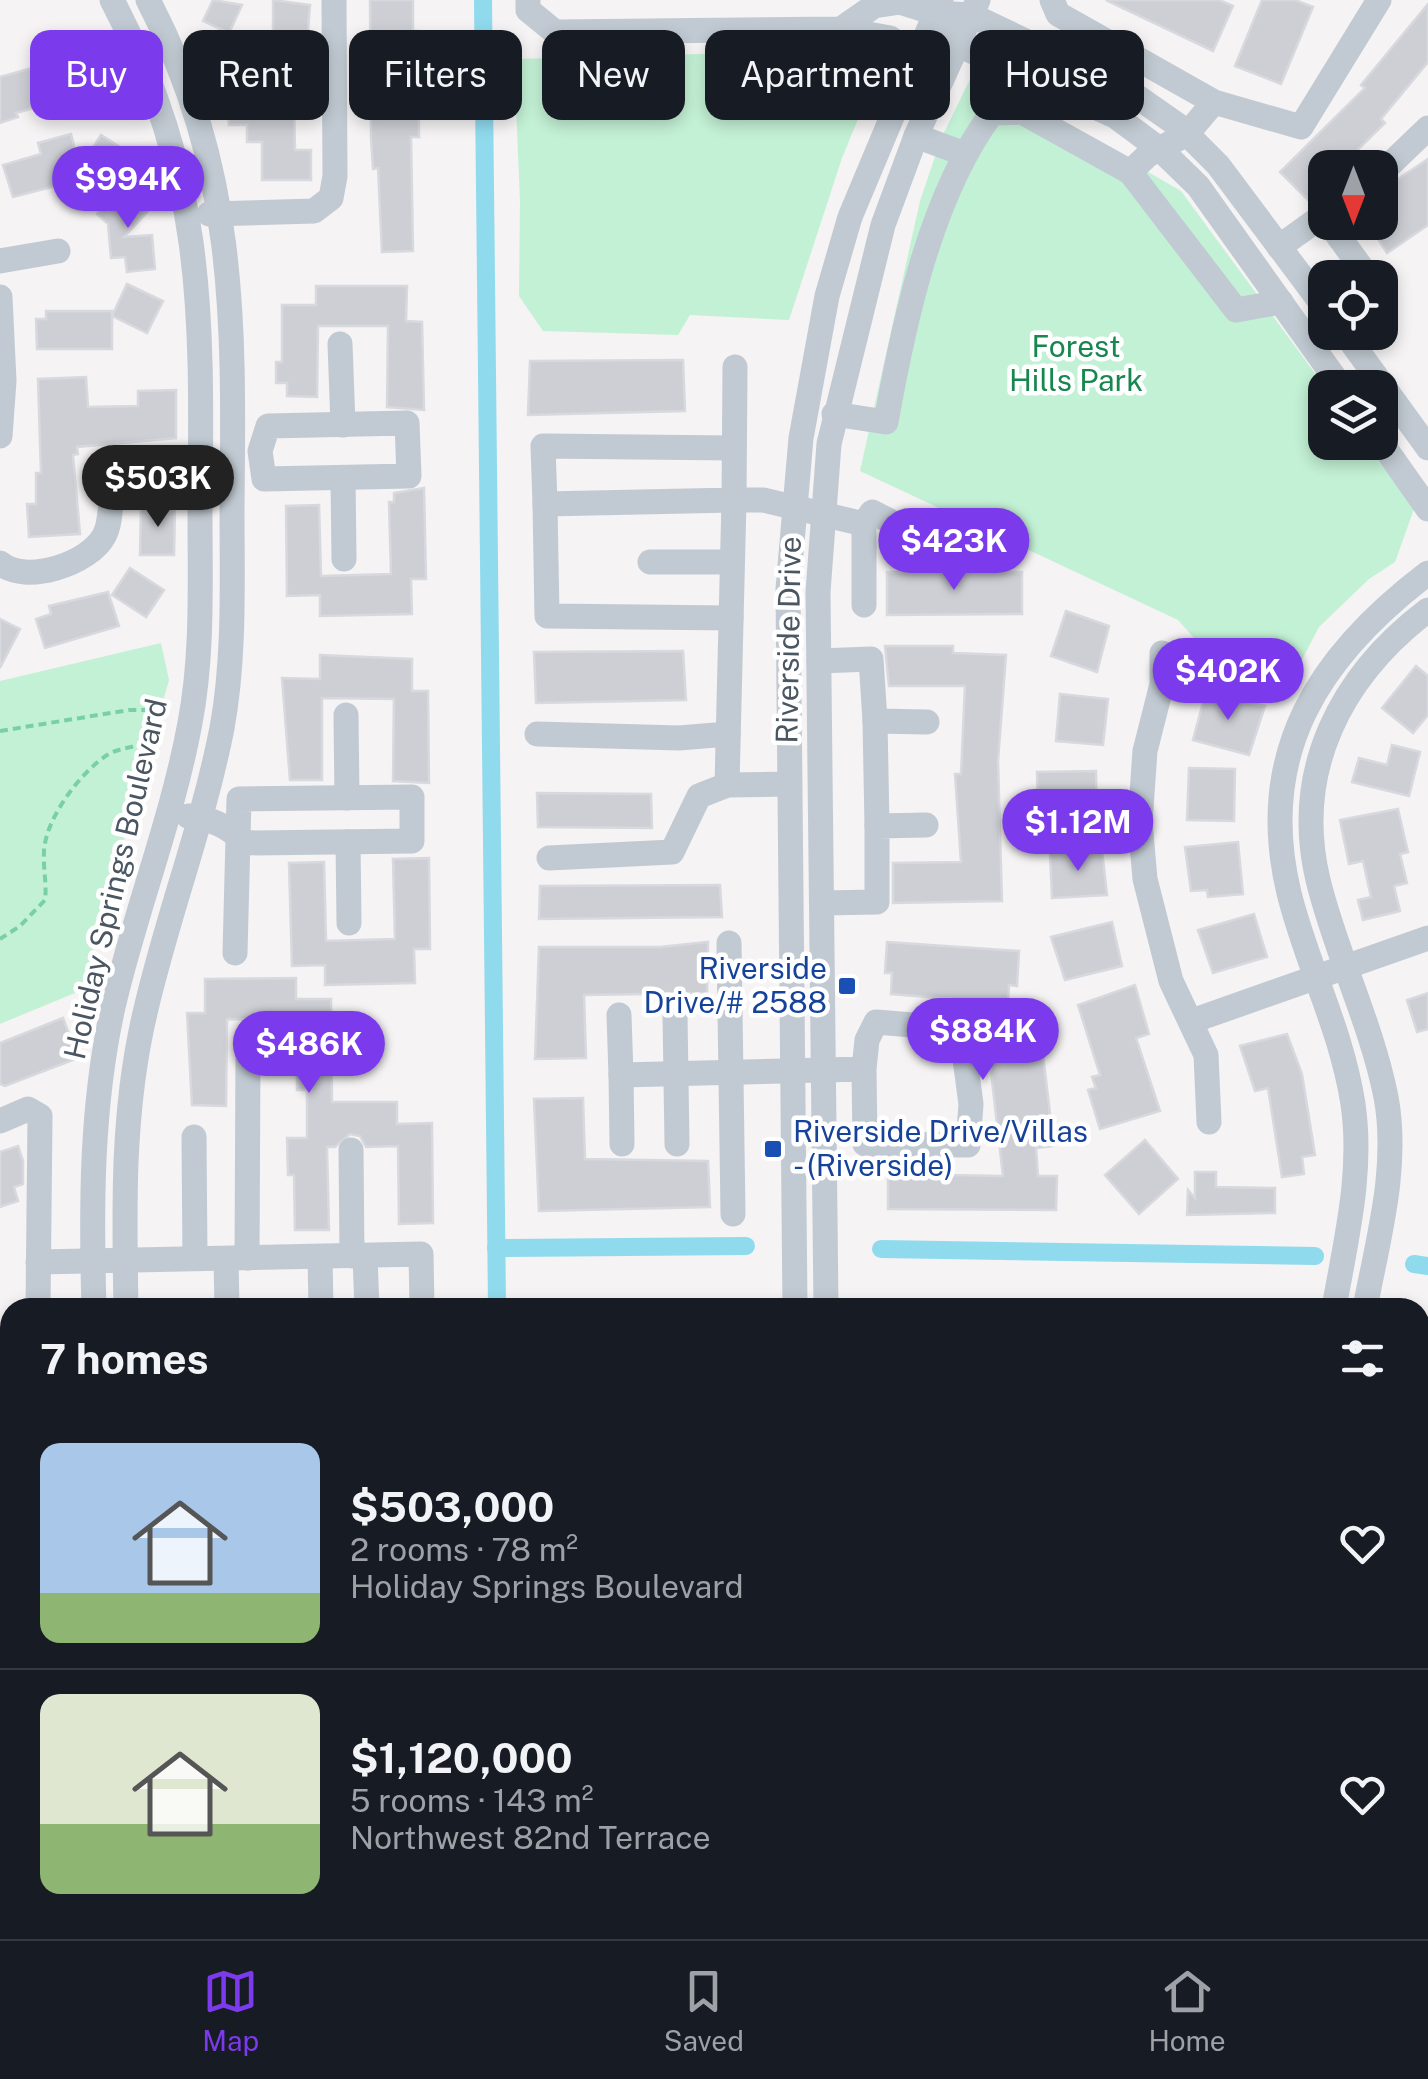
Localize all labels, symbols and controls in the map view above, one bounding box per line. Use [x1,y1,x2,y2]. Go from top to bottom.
chip: Buy [30,30,163,120]
chip: Rent [183,30,329,120]
chip: Filters [349,30,522,120]
chip: New [542,30,685,120]
chip: Apartment [705,30,950,120]
chip: House [970,30,1144,120]
pin: $994K [58,146,198,231]
north arrow [1308,150,1398,240]
map controls [1308,150,1398,460]
text: $994K [74,160,182,197]
button: locate [1308,260,1398,350]
park label: Forest Hills Park [1009,328,1143,398]
button: layers [1308,370,1398,460]
pin: $503K [88,445,228,530]
text: $503K [104,459,212,496]
pin: $423K [884,508,1024,593]
text: $423K [900,522,1008,559]
street label: Riverside Drive [768,536,808,744]
pin: $402K [1158,638,1298,723]
text: $402K [1175,652,1281,689]
street label: Holiday Springs Boulevard [56,695,174,1063]
pin: $1.12M [997,789,1159,874]
text: $1.12M [1024,803,1132,840]
place label: Riverside Drive/# 2588 [644,950,827,1020]
marker: Riverside Drive/# 2588 [836,975,858,997]
pin: $884K [913,998,1053,1083]
pin: $486K [239,1011,379,1096]
text: $884K [929,1012,1037,1049]
text: $486K [255,1025,363,1062]
place label: Riverside Drive/Villas - (Riverside) [793,1113,1088,1183]
marker: Riverside Drive/Villas - (Riverside) [762,1138,784,1160]
icon: filters [1335,1331,1390,1386]
text: 7 homes [40,1334,209,1383]
text: $503,000 [350,1482,554,1531]
icon: home [120,1483,240,1603]
icon: heart [1335,1516,1390,1571]
text: 2 rooms · 78 m² [350,1531,578,1568]
text: Holiday Springs Boulevard [350,1568,744,1605]
text: $1,120,000 [350,1733,572,1782]
icon: home [120,1734,240,1854]
icon: heart [1335,1767,1390,1822]
text: 5 rooms · 143 m² [350,1782,594,1819]
text: Northwest 82nd Terrace [350,1819,711,1856]
tab: Map [202,1964,259,2057]
tab: Saved [664,1964,744,2057]
tab: Home [1148,1964,1226,2057]

